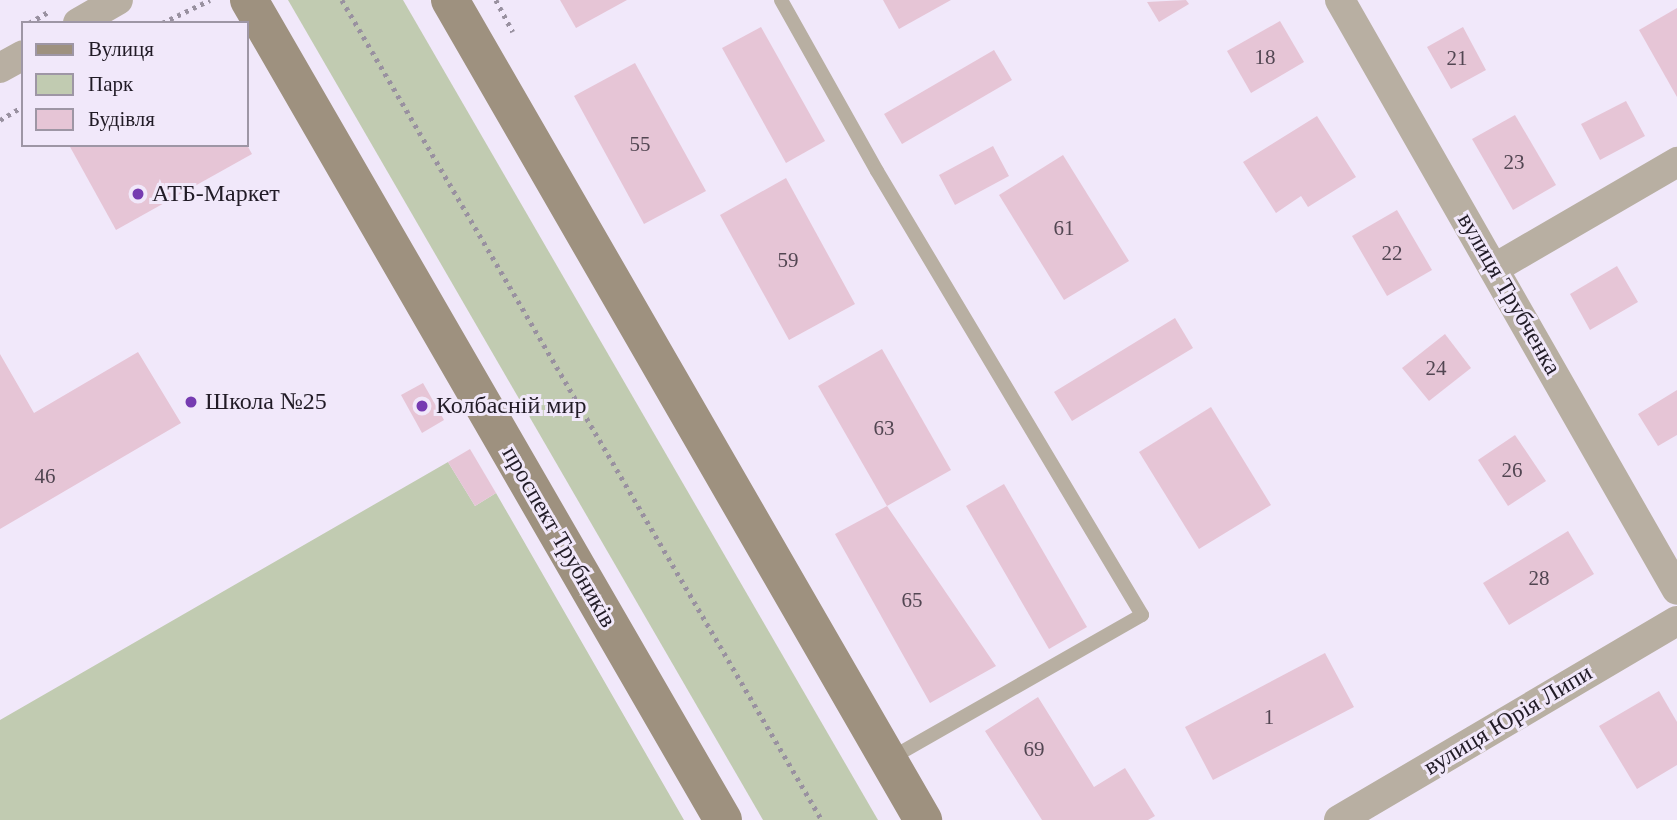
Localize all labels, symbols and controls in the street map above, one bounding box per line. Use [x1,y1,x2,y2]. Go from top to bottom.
legend [21,21,248,147]
text: Вулиця [88,37,154,61]
house number: 18 [1254,44,1276,70]
house number: 21 [1446,45,1468,71]
text: Парк [88,72,133,96]
text: Будівля [88,107,155,131]
house number: 55 [630,131,650,157]
house number: 23 [1504,149,1524,175]
place label: АТБ-Маркет [152,180,280,208]
marker: АТБ-Маркет [130,186,146,202]
street label: вулиця Трубченка [1451,208,1567,380]
house number: 61 [1054,215,1074,241]
house number: 22 [1382,240,1402,266]
house number: 59 [778,247,798,273]
house number: 24 [1426,355,1446,381]
place label: Школа №25 [205,388,327,416]
place label: Колбасній мир [436,392,586,420]
marker: Школа №25 [183,394,199,410]
marker: Колбасній мир [414,398,430,414]
house number: 63 [874,415,894,441]
street label: проспект Трубників [496,441,622,633]
house number: 26 [1502,457,1522,483]
house number: 46 [34,463,56,489]
house number: 28 [1528,565,1550,591]
house number: 65 [902,587,922,613]
street label: вулиця Юрія Липи [1419,658,1597,782]
house number: 1 [1264,704,1274,730]
house number: 69 [1024,736,1044,762]

